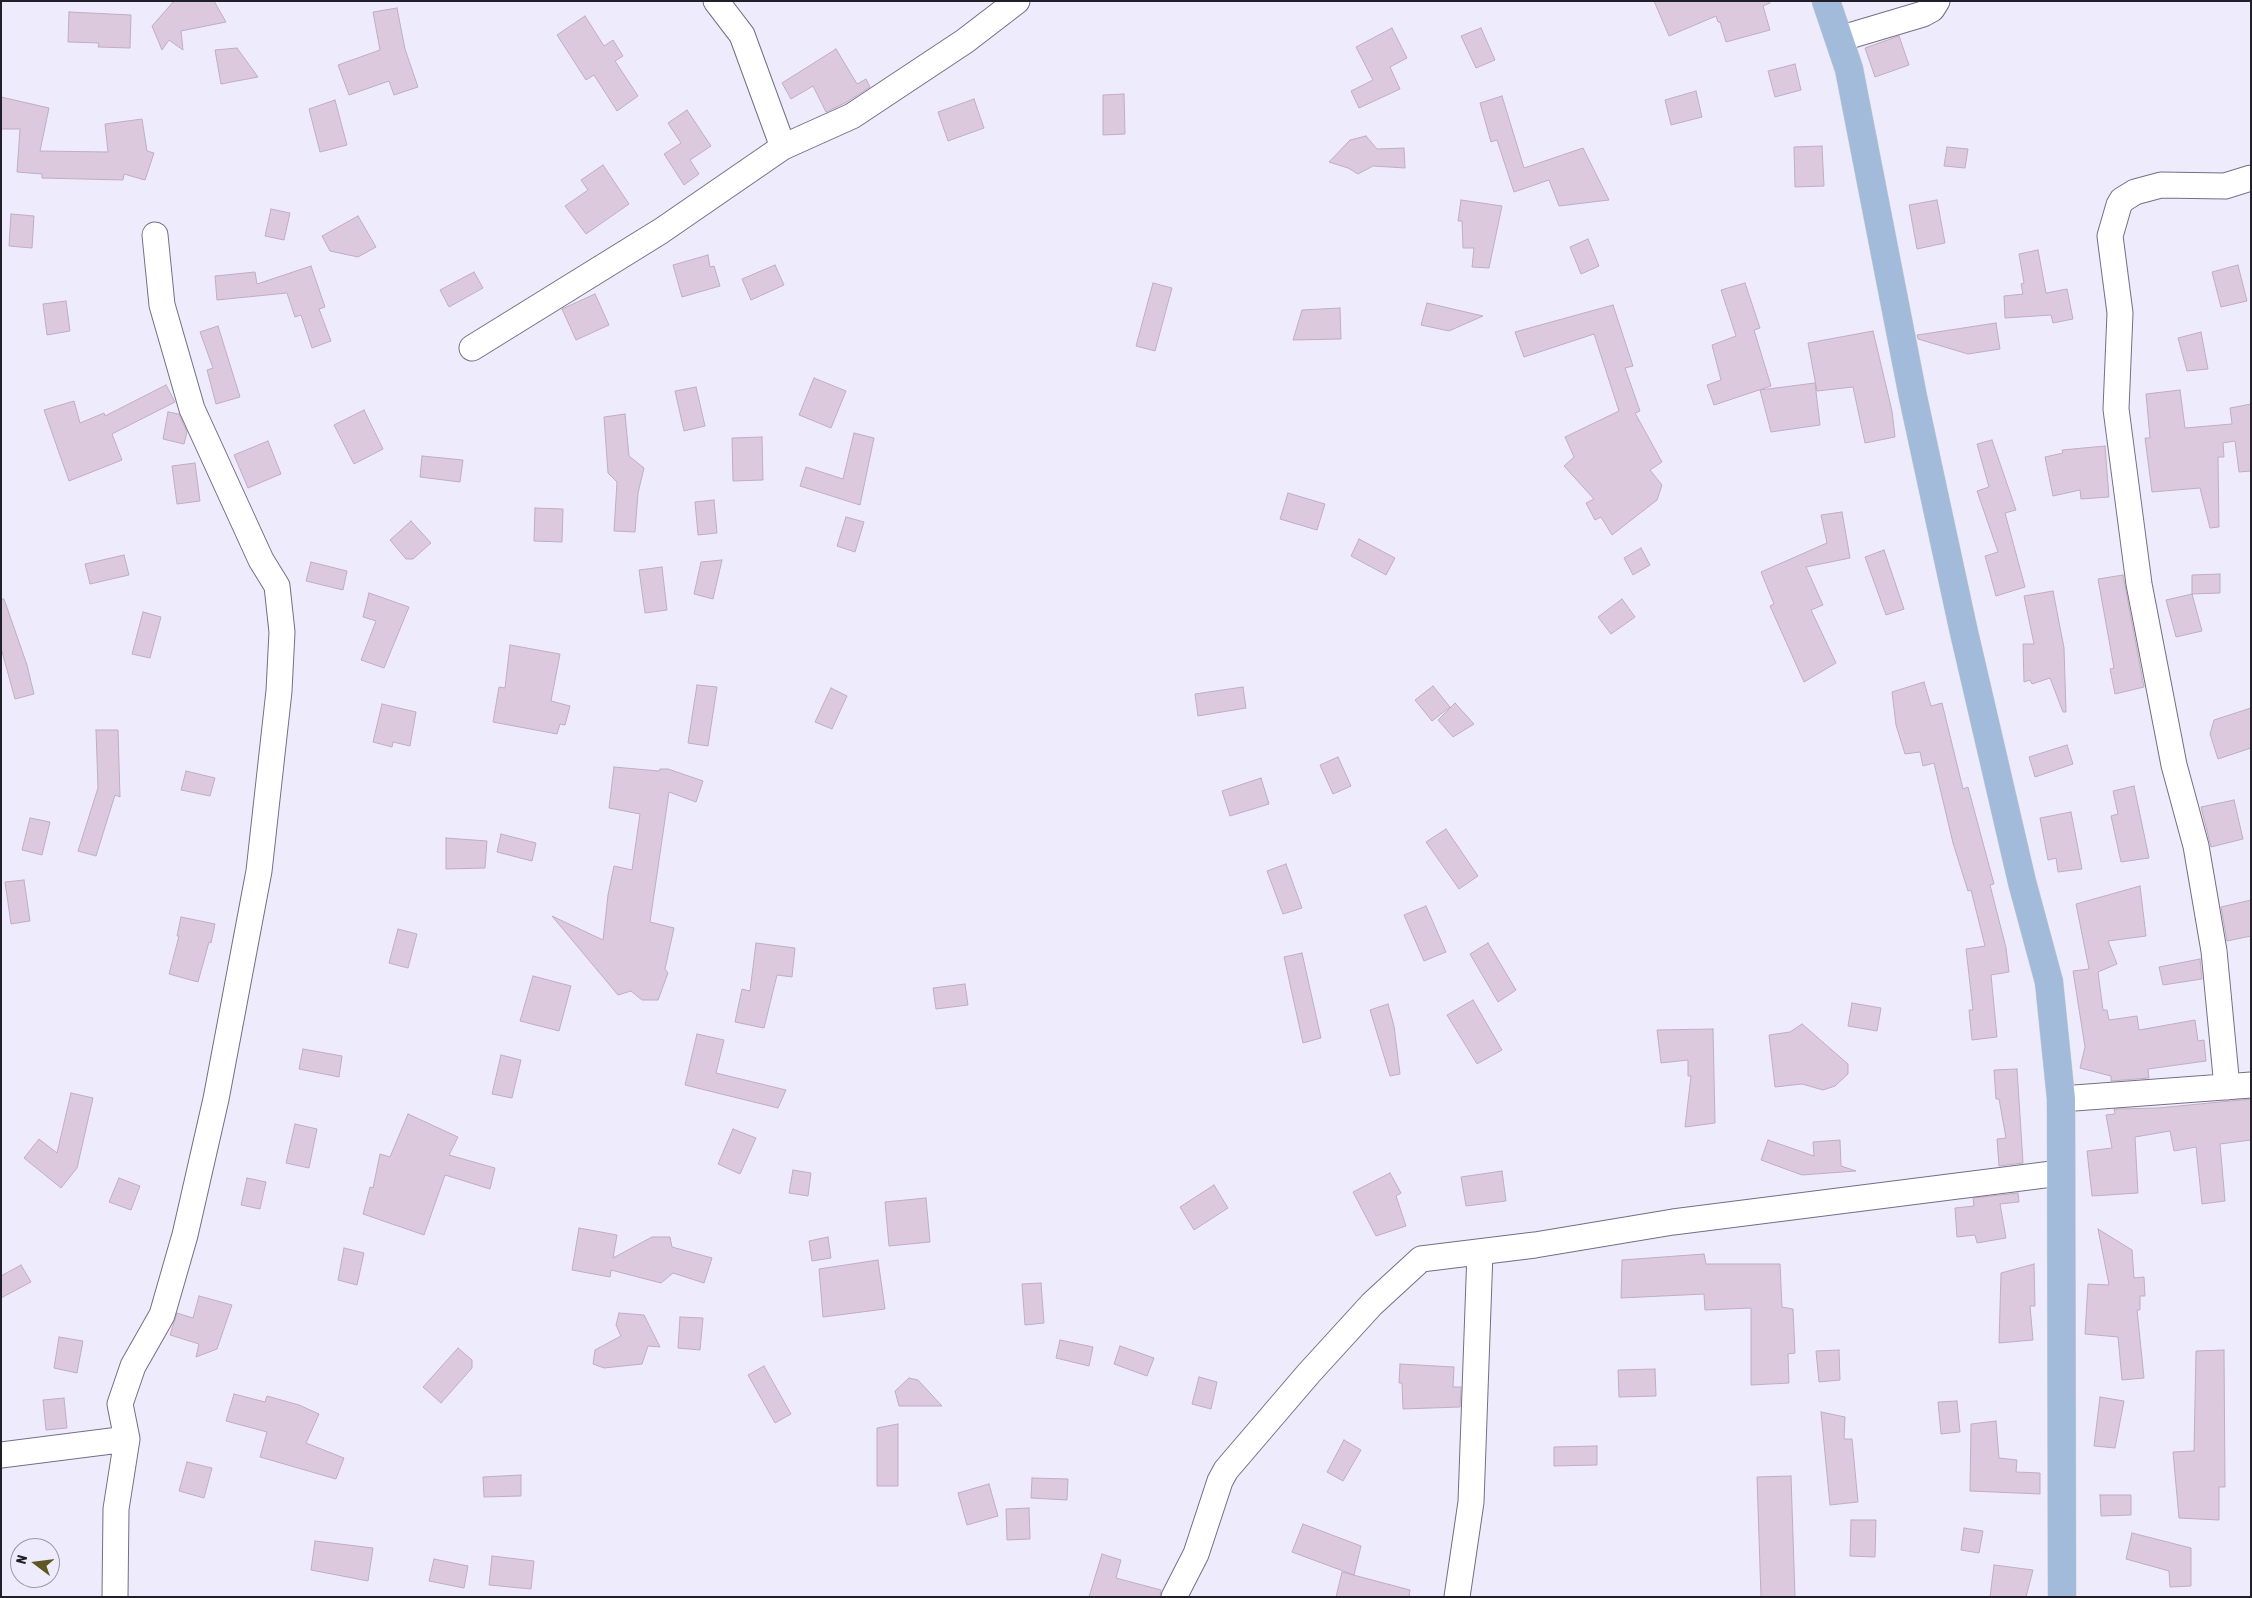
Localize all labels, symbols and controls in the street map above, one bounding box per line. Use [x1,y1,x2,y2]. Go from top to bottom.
north arrow [10,1538,60,1588]
text: N [13,1553,30,1565]

